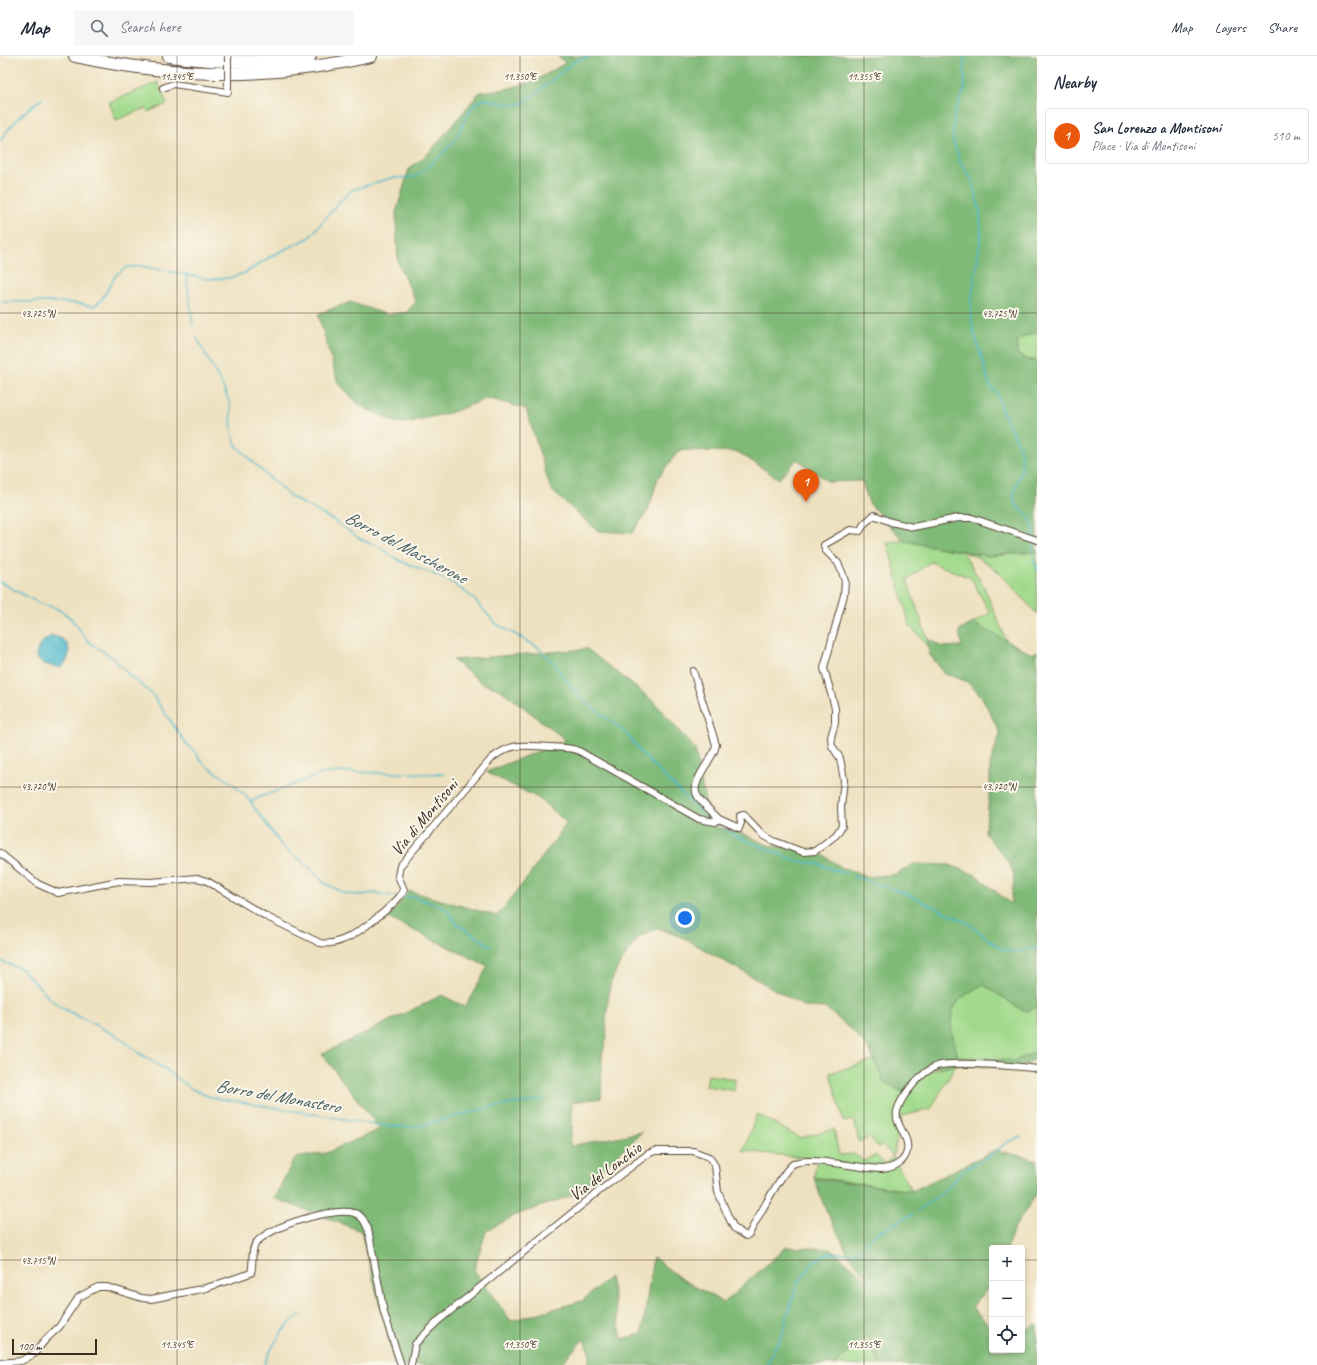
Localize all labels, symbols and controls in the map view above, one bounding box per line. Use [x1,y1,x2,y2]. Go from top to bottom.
search box [74,10,354,46]
text: Map [20,16,50,40]
icon: search [88,17,110,39]
text: Search here [120,18,181,37]
text: Map [1171,19,1193,36]
text: Layers [1215,19,1246,36]
text: Share [1268,19,1297,36]
text: 11.345°E [161,70,195,83]
text: 11.350°E [504,70,538,83]
text: 11.355°E [848,70,882,83]
text: Nearby [1053,72,1096,93]
text: San Lorenzo a Montisoni [1092,119,1221,138]
text: 1 [1064,128,1070,144]
text: 510 m [1272,128,1300,144]
text: Place · Via di Montisoni [1092,138,1195,154]
text: 43.725°N [21,307,57,320]
text: 43.725°N [982,307,1018,320]
pin: 1 [793,469,819,502]
water label: Borro del Mascherone [342,506,473,590]
street label: Via di Montisoni [386,773,464,860]
text: 43.720°N [21,780,57,793]
text: 43.720°N [982,780,1018,793]
your location [675,908,695,928]
water label: Borro del Monastero [214,1074,344,1118]
street label: Via del Lonchio [565,1137,647,1206]
map controls [989,1245,1025,1353]
button: + [989,1245,1025,1281]
text: 43.715°N [21,1254,57,1267]
button: − [989,1281,1025,1317]
button: locate [989,1317,1025,1353]
scale bar [12,1337,97,1356]
text: 11.345°E [161,1338,195,1351]
text: 11.350°E [504,1338,538,1351]
text: 11.355°E [848,1338,882,1351]
text: 100 m [18,1339,42,1353]

